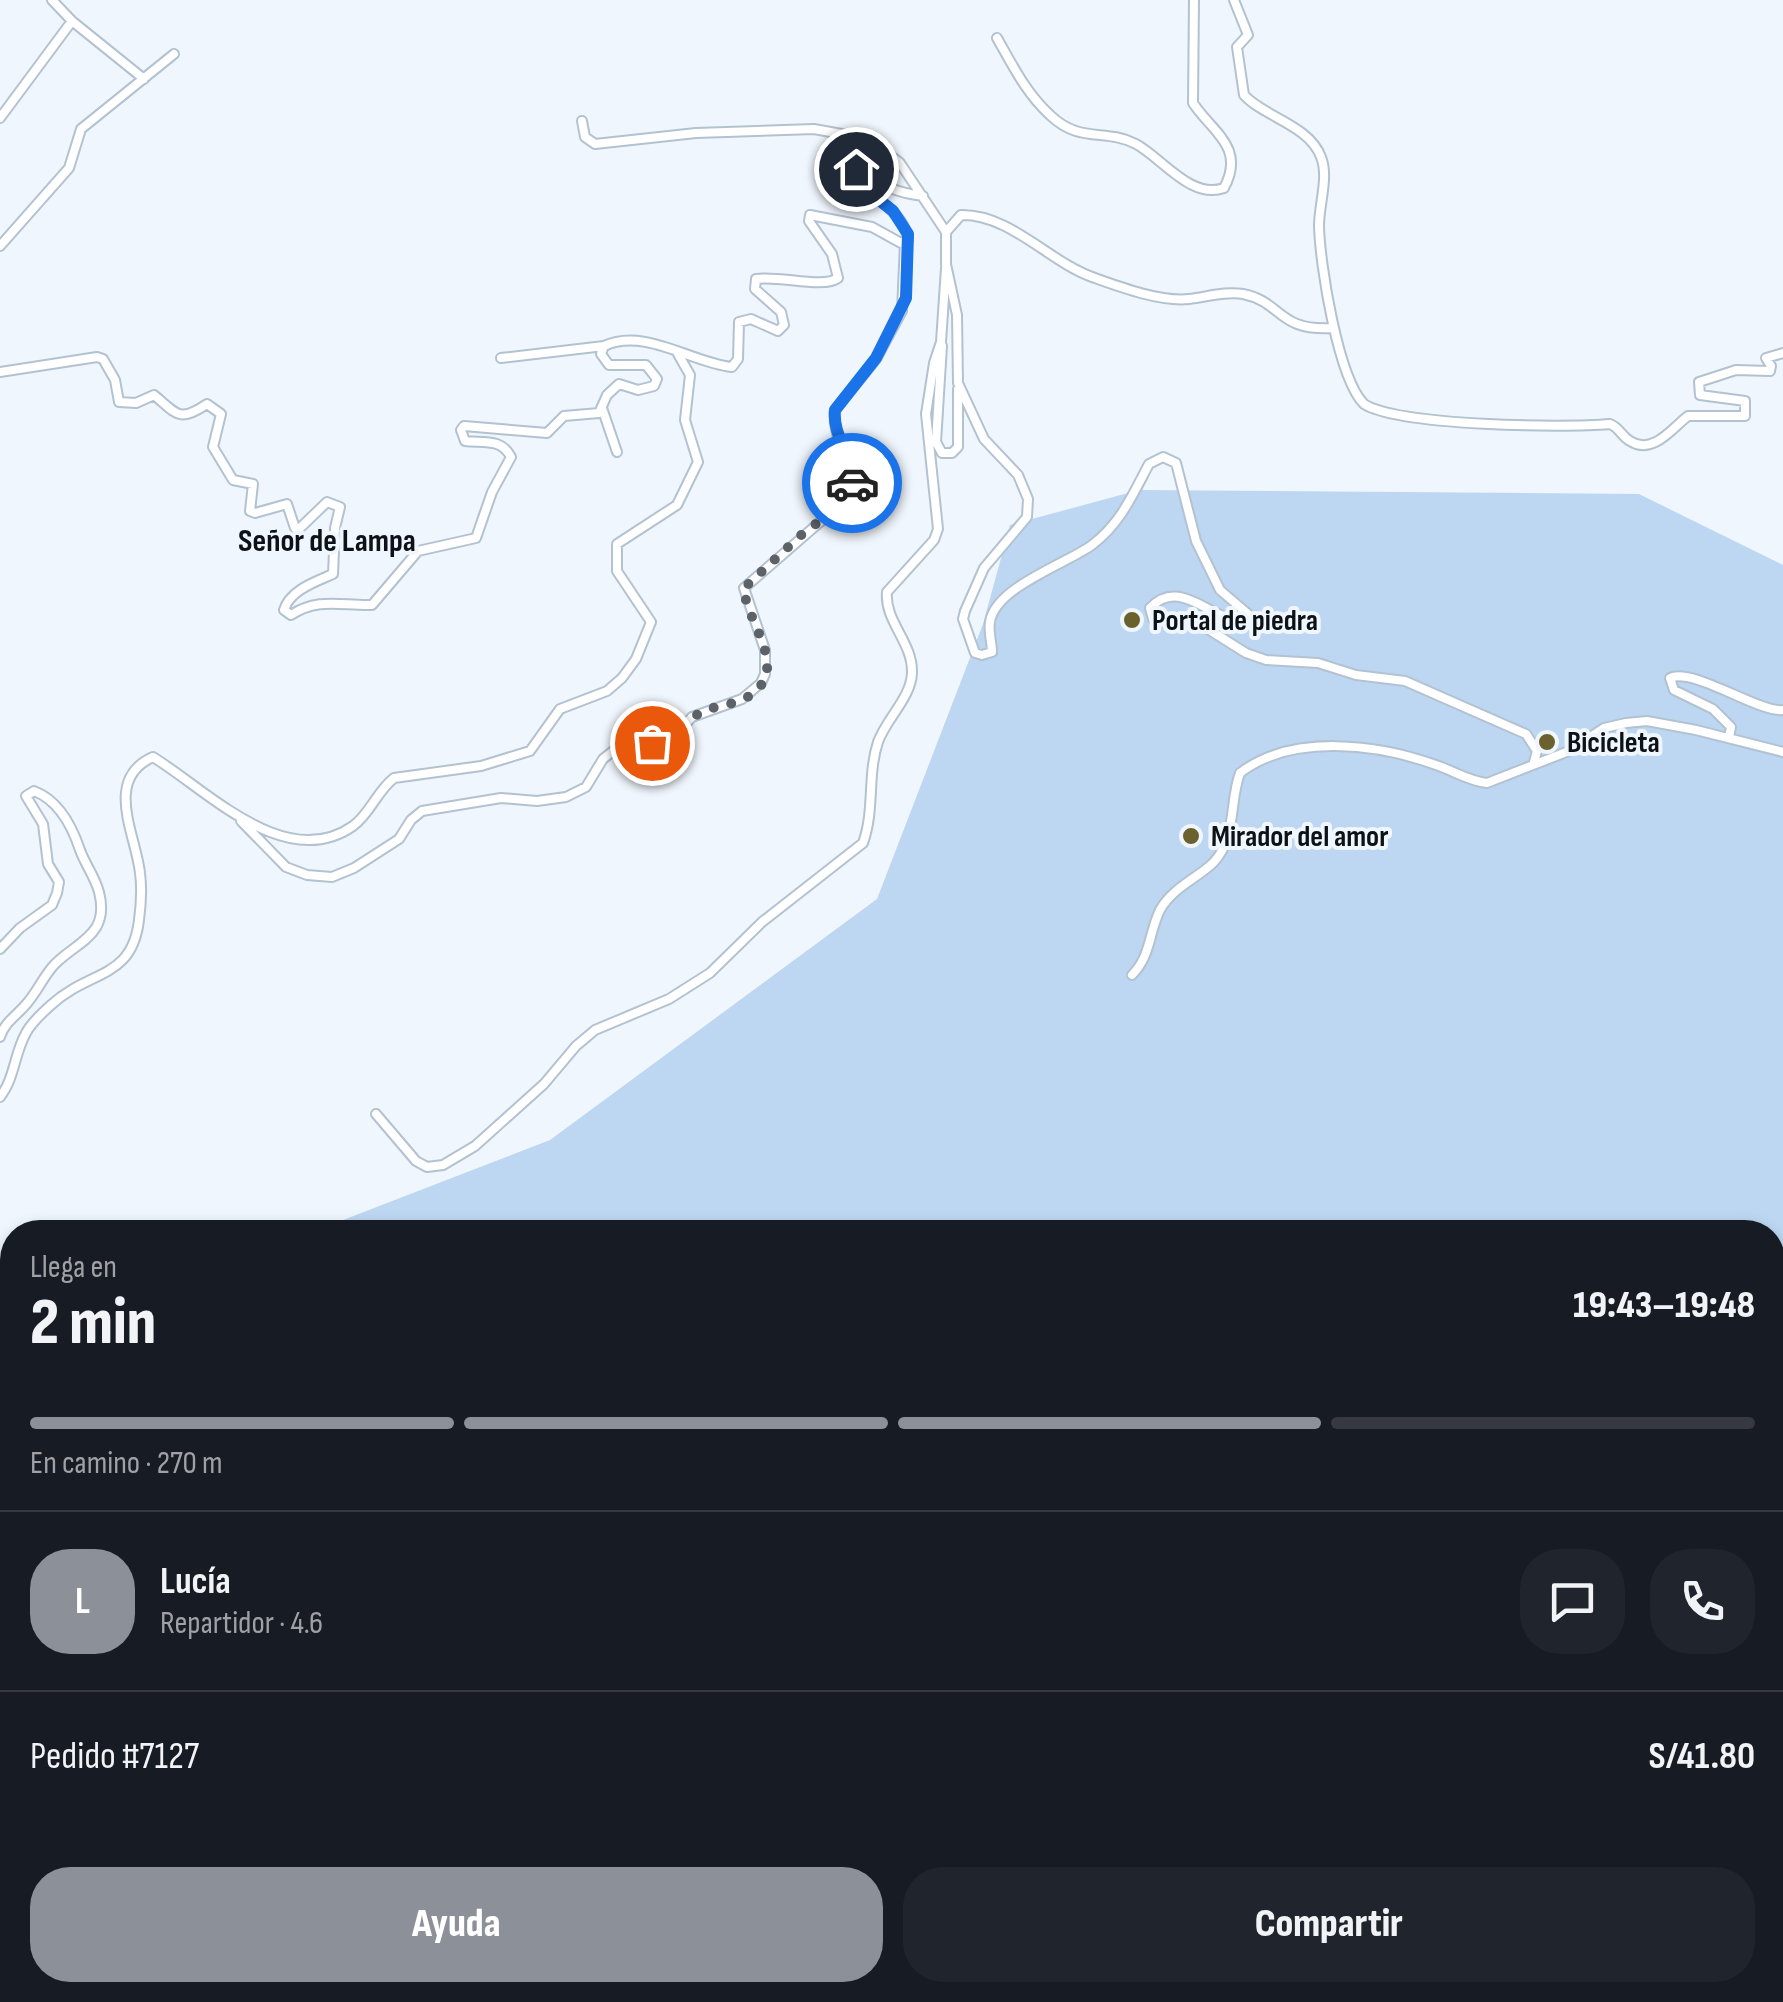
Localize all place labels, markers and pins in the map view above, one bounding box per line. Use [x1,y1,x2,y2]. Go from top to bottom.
pin [814,127,899,212]
place label: Portal de piedra [1152,603,1318,639]
marker: Portal de piedra [1121,609,1143,631]
pin [610,701,695,786]
place label: Bicicleta [1567,725,1660,761]
marker: Bicicleta [1536,731,1558,753]
place label: Mirador del amor [1211,819,1388,855]
marker: Mirador del amor [1180,825,1202,847]

